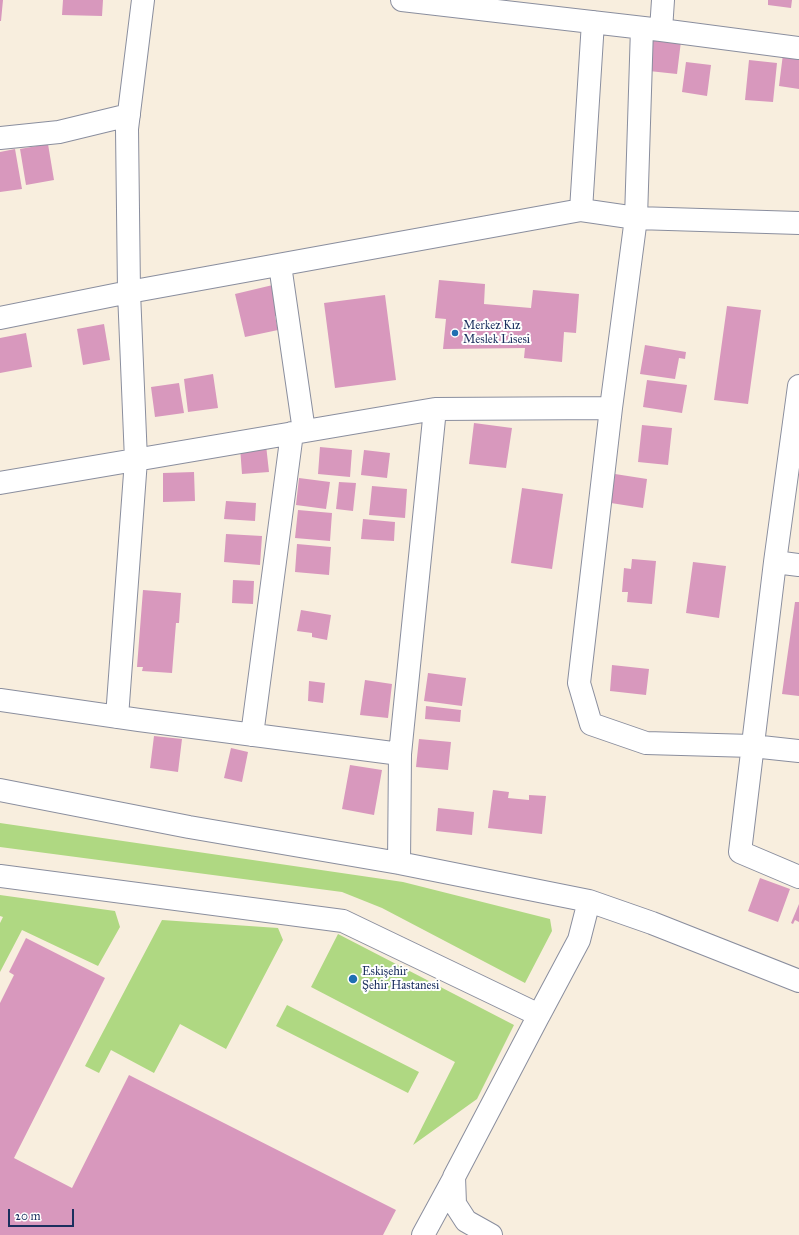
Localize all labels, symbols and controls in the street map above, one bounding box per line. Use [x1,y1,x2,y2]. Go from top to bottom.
place label: Merkez Kız Meslek Lisesi [463,319,530,347]
marker: Merkez Kız Meslek Lisesi [450,328,460,338]
place label: Eskişehir Şehir Hastanesi [362,965,439,993]
marker: Eskişehir Şehir Hastanesi [347,973,359,985]
scale bar [10,1201,76,1227]
text: 20 m [15,1209,41,1223]

